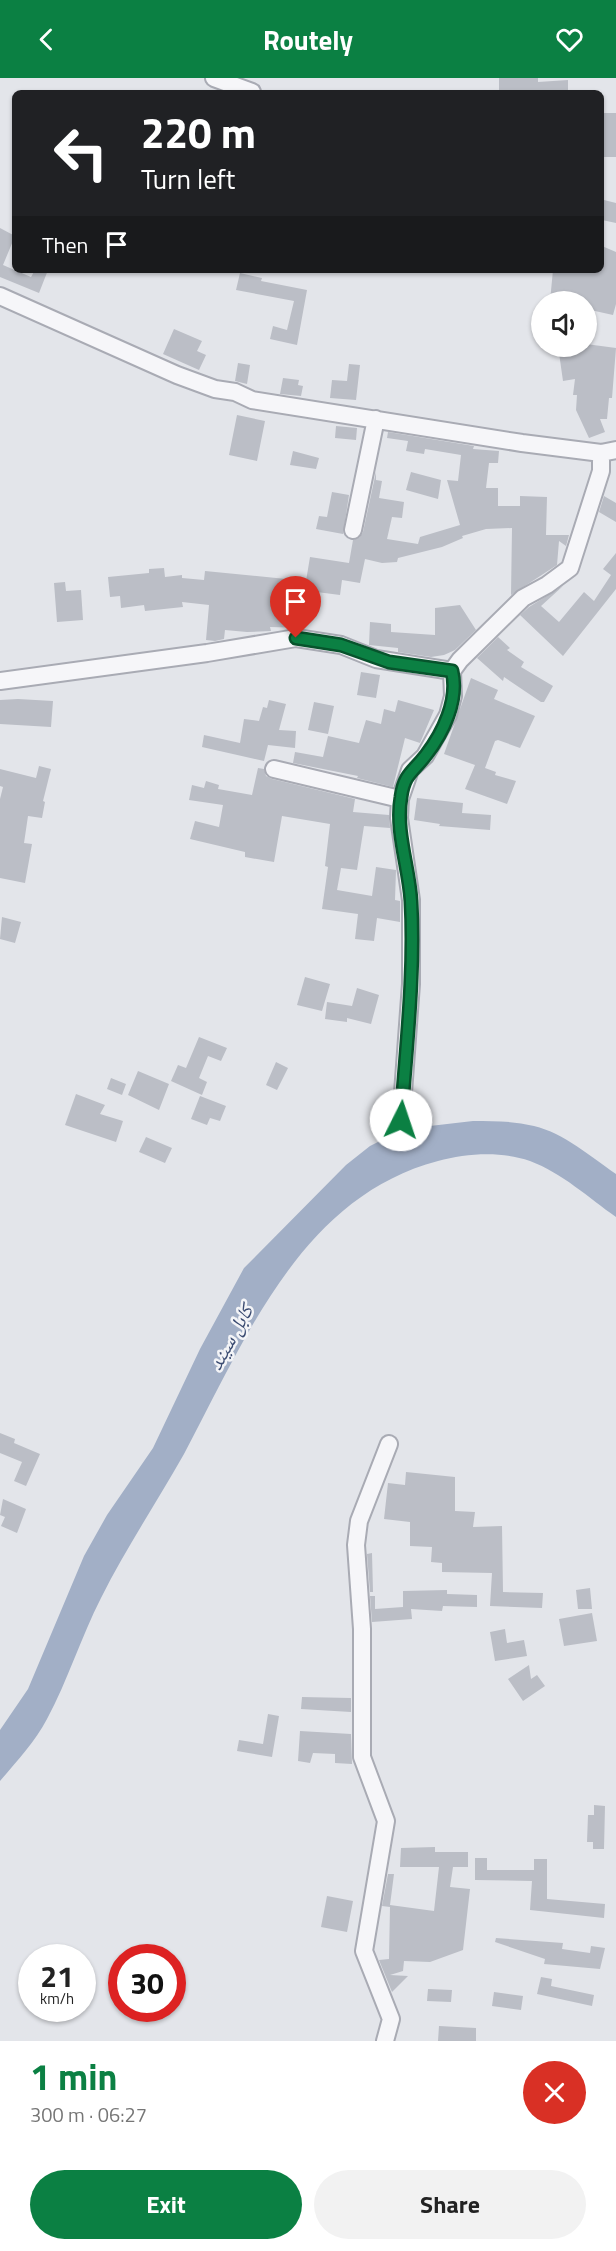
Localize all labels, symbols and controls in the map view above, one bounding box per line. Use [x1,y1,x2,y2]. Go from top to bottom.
text: Routely [263,19,353,60]
icon: back [30,23,63,56]
icon: heart [553,23,586,56]
text: 220 m [141,100,256,164]
icon: left [42,114,120,192]
text: Turn left [141,158,235,199]
text: Then [42,228,88,262]
icon: arrive [100,228,133,261]
map controls [531,291,597,357]
button: sound [531,291,597,357]
pin [270,576,321,638]
icon: arrive [279,585,312,618]
position arrow [369,1088,433,1152]
water label: کابل سيند [199,1295,263,1375]
speed limit sign: 30 [108,1944,186,2022]
text: 21 [40,1953,74,1999]
text: km/h [40,1987,74,2010]
text: 1 min [30,2049,117,2104]
button: close [523,2061,586,2124]
text: 300 m · 06:27 [30,2099,147,2130]
button: Exit [30,2170,302,2239]
button: Share [314,2170,586,2239]

